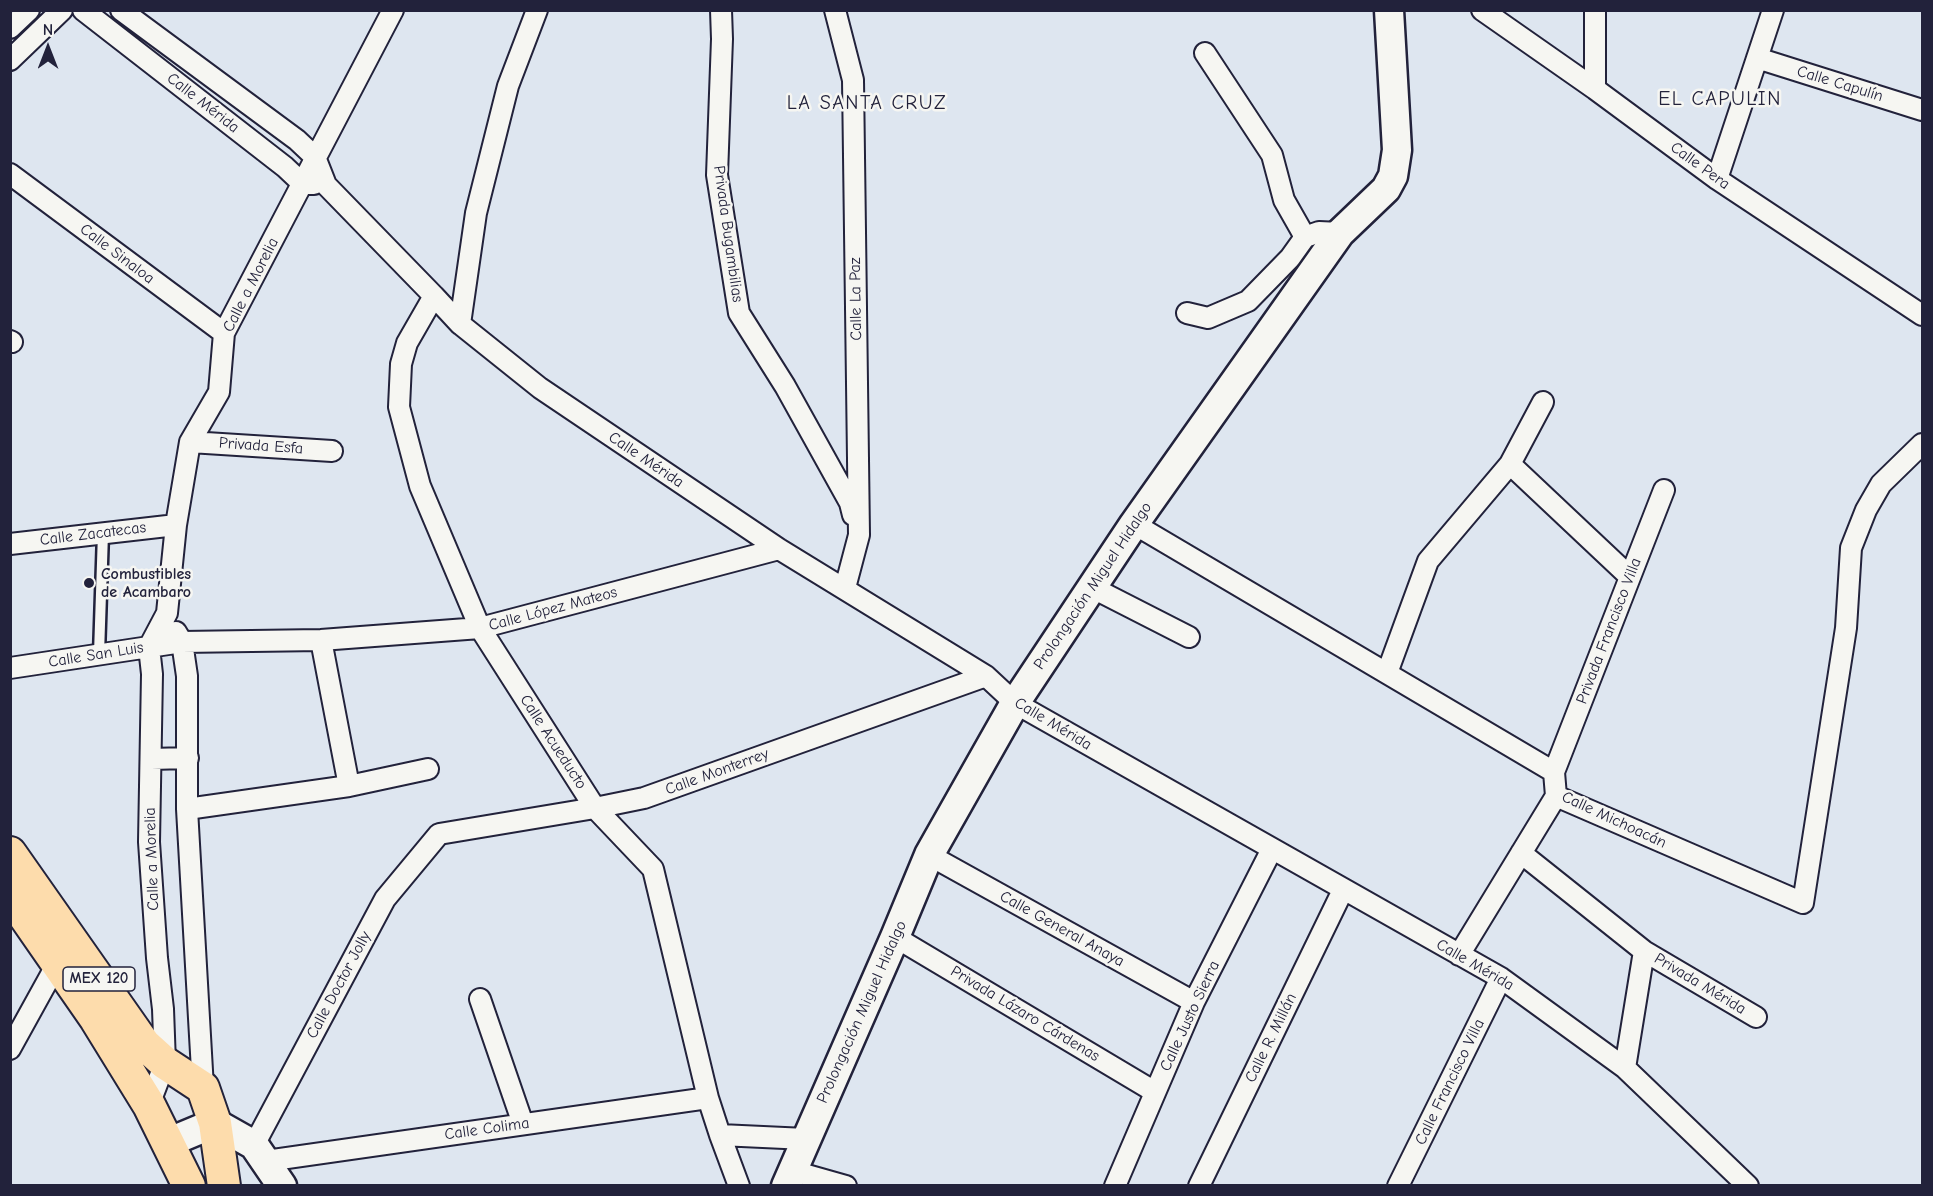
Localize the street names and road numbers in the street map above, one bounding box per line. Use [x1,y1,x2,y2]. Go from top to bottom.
street label: Calle Capulín [1795,62,1885,106]
street label: Calle Mérida [163,69,243,137]
street label: Calle Pera [1666,138,1734,194]
street label: Privada Bugambilias [709,164,747,304]
street label: Calle Sinaloa [76,220,158,288]
street label: Calle a Morelia [219,235,283,335]
street label: Calle La Paz [846,257,866,341]
street label: Calle Mérida [605,428,687,492]
street label: Privada Esfa [218,433,304,459]
street label: Prolongación Miguel Hidalgo [1030,499,1156,673]
street label: Calle Zacatecas [39,518,147,550]
street label: Privada Francisco Villa [1572,555,1646,707]
street label: Calle López Mateos [487,583,619,635]
street label: Calle San Luis [47,638,145,672]
street label: Calle Acueducto [515,691,591,793]
street label: Calle Mérida [1011,693,1095,755]
street label: Calle Monterrey [663,744,771,800]
street label: Calle Michoacán [1559,787,1669,853]
street label: Calle a Morelia [141,807,163,911]
street label: Calle General Anaya [996,887,1128,971]
street label: Prolongación Miguel Hidalgo [813,918,911,1106]
street label: Calle Doctor Jolly [303,928,375,1042]
street label: Calle Mérida [1433,935,1517,995]
street label: Privada Mérida [1651,949,1749,1019]
street label: Calle Justo Sierra [1156,958,1224,1074]
street label: Privada Lázaro Cárdenas [947,962,1103,1066]
road number: MEX 120 [63,967,135,991]
street label: Calle R. Millán [1241,990,1301,1086]
street label: Calle Francisco Villa [1411,1016,1489,1148]
street label: Calle Colima [443,1114,531,1144]

